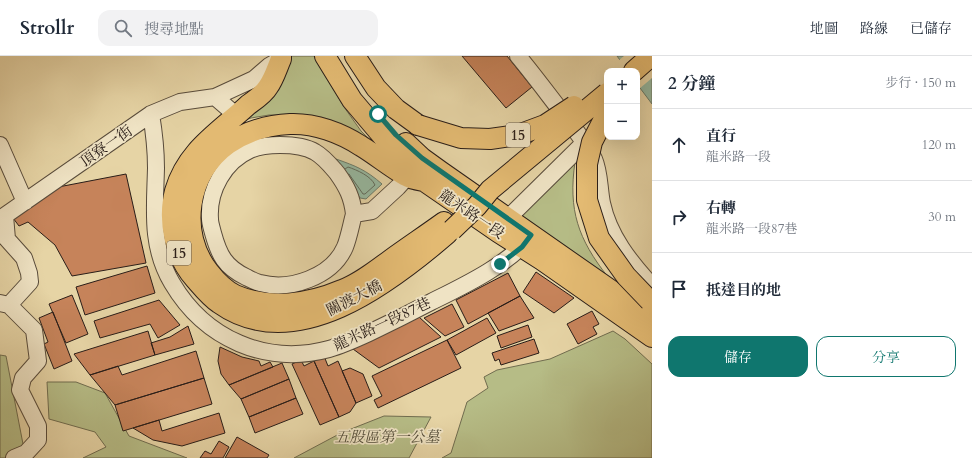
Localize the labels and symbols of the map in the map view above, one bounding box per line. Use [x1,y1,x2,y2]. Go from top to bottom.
route start [369,105,387,123]
street label: 頂寮一街 [76,121,136,171]
road number: 15 [506,123,530,147]
street label: 龍米路一段 [435,185,509,243]
road number: 15 [167,241,191,265]
route end [491,255,509,273]
street label: 關渡大橋 [323,275,385,321]
street label: 龍米路一段87巷 [330,293,434,355]
park label: 五股區第一公墓 [334,427,442,447]

